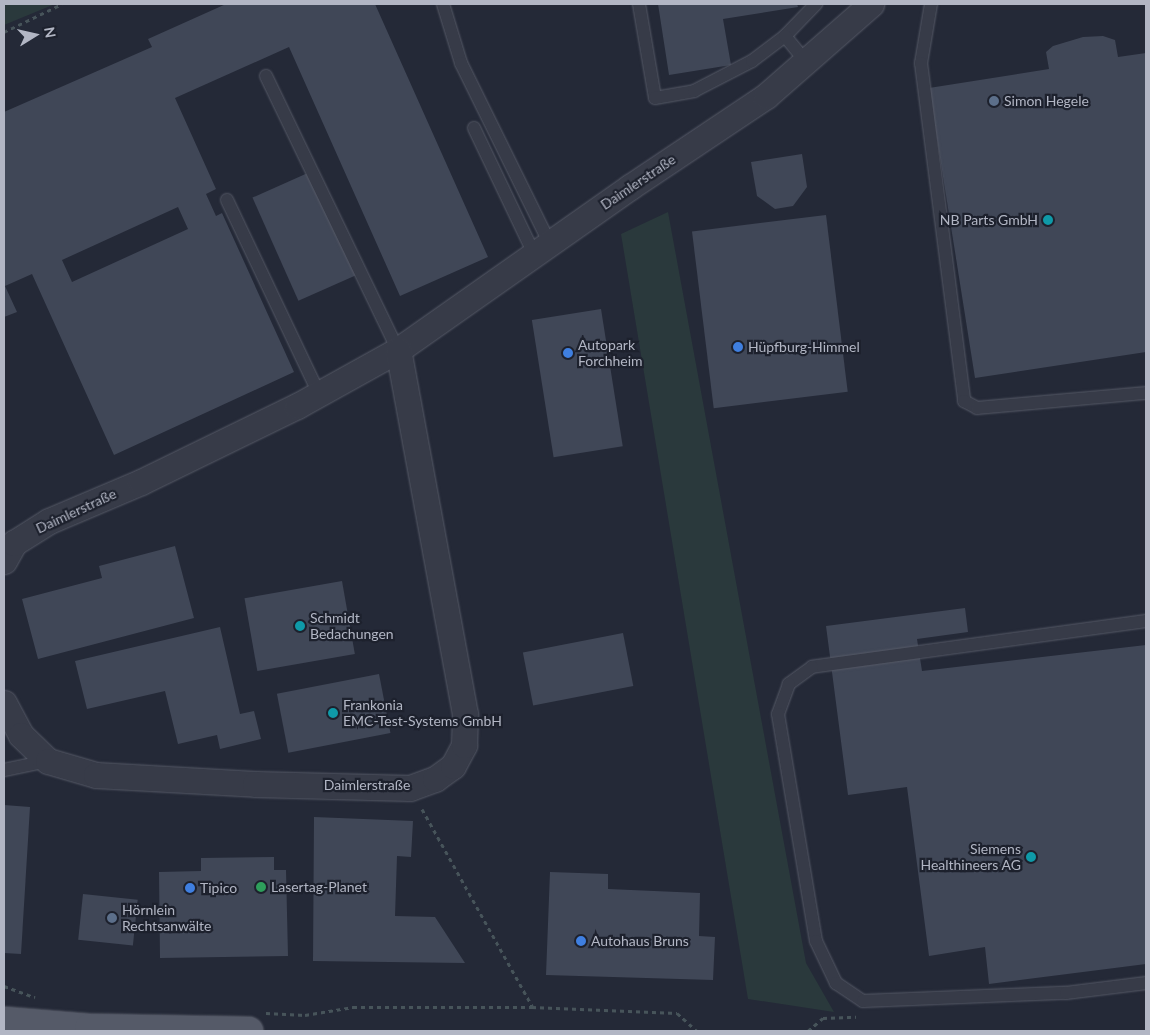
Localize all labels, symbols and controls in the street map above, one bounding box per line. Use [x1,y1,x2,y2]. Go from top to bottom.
north arrow [10,10,60,60]
text: N [41,26,60,39]
place label: Simon Hegele [1004,93,1089,109]
marker: Simon Hegele [988,95,1000,107]
street label: Daimlerstraße [597,151,679,213]
place label: NB Parts GmbH [940,212,1038,228]
marker: NB Parts GmbH [1042,214,1054,226]
place label: Autopark Forchheim [578,337,643,370]
place label: Hüpfburg-Himmel [748,339,860,355]
marker: Hüpfburg-Himmel [732,341,744,353]
marker: Autopark Forchheim [562,347,574,359]
street label: Daimlerstraße [33,485,119,537]
place label: Schmidt Bedachungen [310,610,394,642]
marker: Schmidt Bedachungen [294,620,306,632]
place label: Frankonia EMC-Test-Systems GmbH [343,697,502,730]
marker: Frankonia EMC-Test-Systems GmbH [327,707,339,719]
street label: Daimlerstraße [324,777,410,793]
place label: Siemens Healthineers AG [920,841,1021,874]
marker: Siemens Healthineers AG [1025,851,1037,863]
place label: Lasertag-Planet [271,879,367,895]
place label: Tipico [200,880,237,896]
marker: Lasertag-Planet [255,881,267,893]
marker: Tipico [184,882,196,894]
place label: Hörnlein Rechtsanwälte [122,902,211,934]
marker: Hörnlein Rechtsanwälte [106,912,118,924]
place label: Autohaus Bruns [591,933,689,949]
marker: Autohaus Bruns [575,935,587,947]

